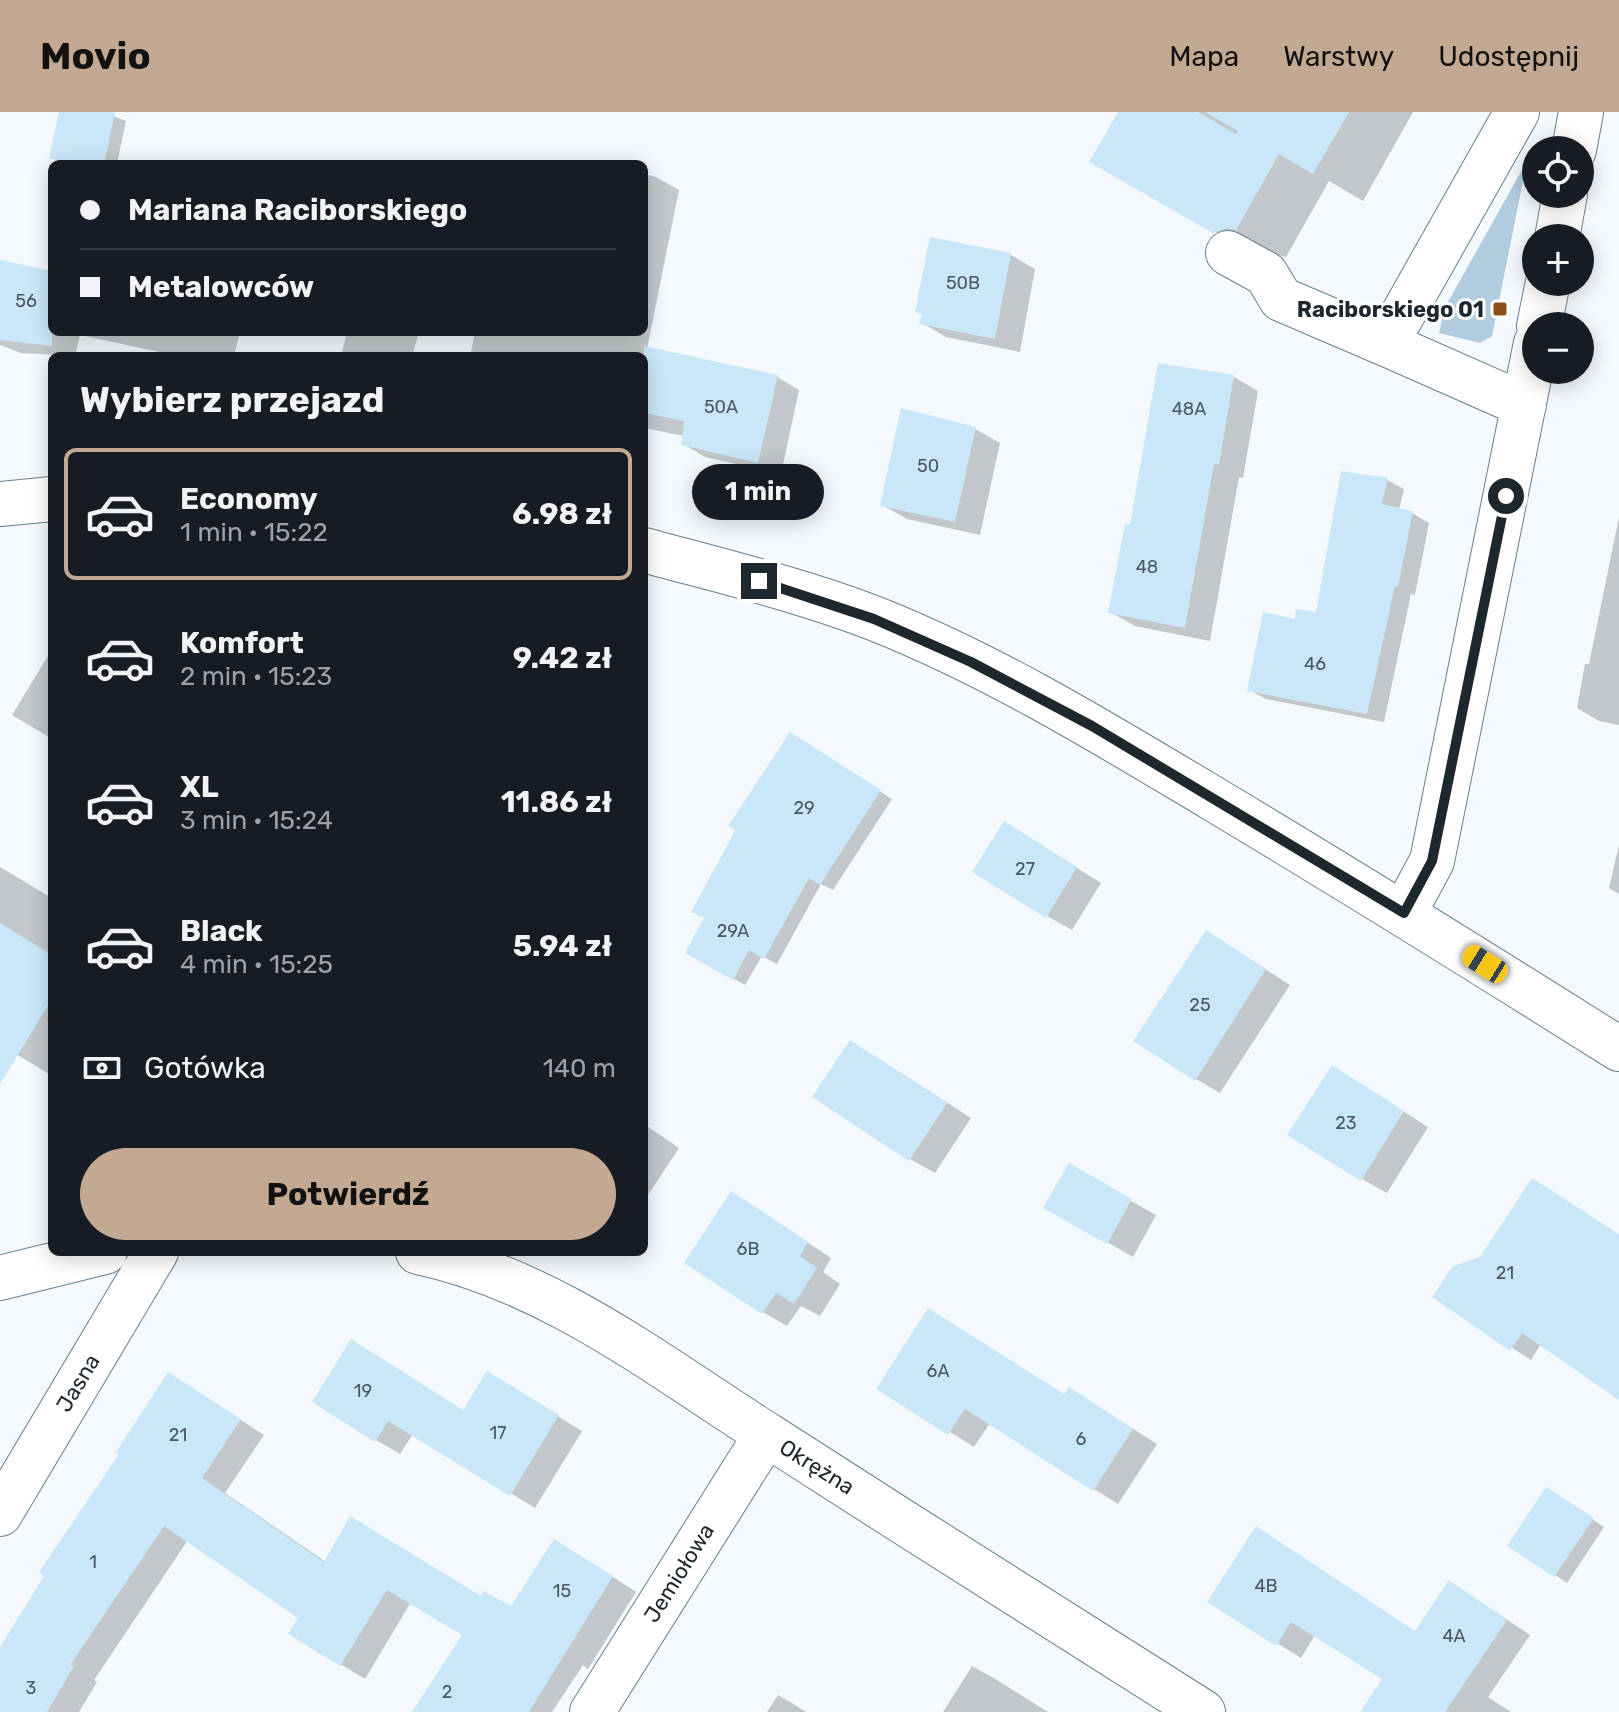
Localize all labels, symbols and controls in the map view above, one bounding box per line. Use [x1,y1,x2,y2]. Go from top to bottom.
text: Movio [40,33,151,79]
text: Mapa [1169,40,1239,73]
text: Warstwy [1283,40,1394,73]
text: Udostępnij [1438,40,1579,73]
map controls [1522,136,1594,384]
button: locate [1522,136,1594,208]
text: Mariana Raciborskiego [128,192,467,228]
button: + [1522,224,1594,296]
text: Metalowców [128,269,314,305]
house number: 50B [946,272,980,294]
house number: 56 [15,290,37,312]
place label: Raciborskiego 01 [1297,296,1484,323]
marker: Raciborskiego 01 [1491,300,1509,318]
button: − [1522,312,1594,384]
text: Wybierz przejazd [80,378,385,421]
house number: 50A [704,396,738,418]
house number: 48A [1172,398,1206,420]
house number: 50 [917,455,939,477]
callout: 1 min [693,465,825,521]
text: 1 min [725,476,791,507]
icon: car [84,478,156,550]
route start [1488,478,1524,514]
text: Economy [180,481,318,517]
text: 6.98 zł [512,496,612,532]
text: 1 min · 15:22 [180,517,328,548]
house number: 48 [1136,556,1158,578]
route end [741,563,777,599]
icon: car [84,622,156,694]
text: Komfort [180,625,304,661]
text: 9.42 zł [513,640,612,676]
house number: 46 [1304,653,1326,675]
text: 2 min · 15:23 [180,661,332,692]
icon: car [84,766,156,838]
text: XL [180,769,219,805]
text: 11.86 zł [501,784,612,820]
house number: 29 [793,797,815,819]
text: 3 min · 15:24 [180,805,333,836]
house number: 27 [1015,858,1035,880]
icon: car [84,910,156,982]
text: Black [180,913,263,949]
house number: 29A [717,920,749,942]
text: 5.94 zł [513,928,612,964]
car [1458,941,1512,987]
text: 4 min · 15:25 [180,949,333,980]
house number: 25 [1189,994,1211,1016]
icon: cash [80,1046,124,1090]
text: Gotówka [144,1050,266,1086]
text: 140 m [543,1053,616,1084]
house number: 23 [1335,1112,1357,1134]
button: Potwierdź [80,1148,616,1240]
house number: 6B [737,1238,759,1260]
house number: 21 [1496,1262,1514,1284]
street label: Jasna [50,1349,106,1417]
house number: 6A [927,1360,949,1382]
house number: 19 [354,1380,372,1402]
house number: 17 [490,1422,506,1444]
house number: 21 [169,1424,187,1446]
house number: 6 [1076,1428,1087,1450]
street label: Okrężna [774,1433,860,1501]
street label: Jemiołowa [638,1519,720,1627]
house number: 1 [89,1551,97,1573]
house number: 4B [1254,1575,1278,1597]
house number: 15 [553,1580,571,1602]
house number: 4A [1442,1625,1466,1647]
house number: 3 [26,1677,36,1699]
house number: 2 [442,1681,452,1703]

